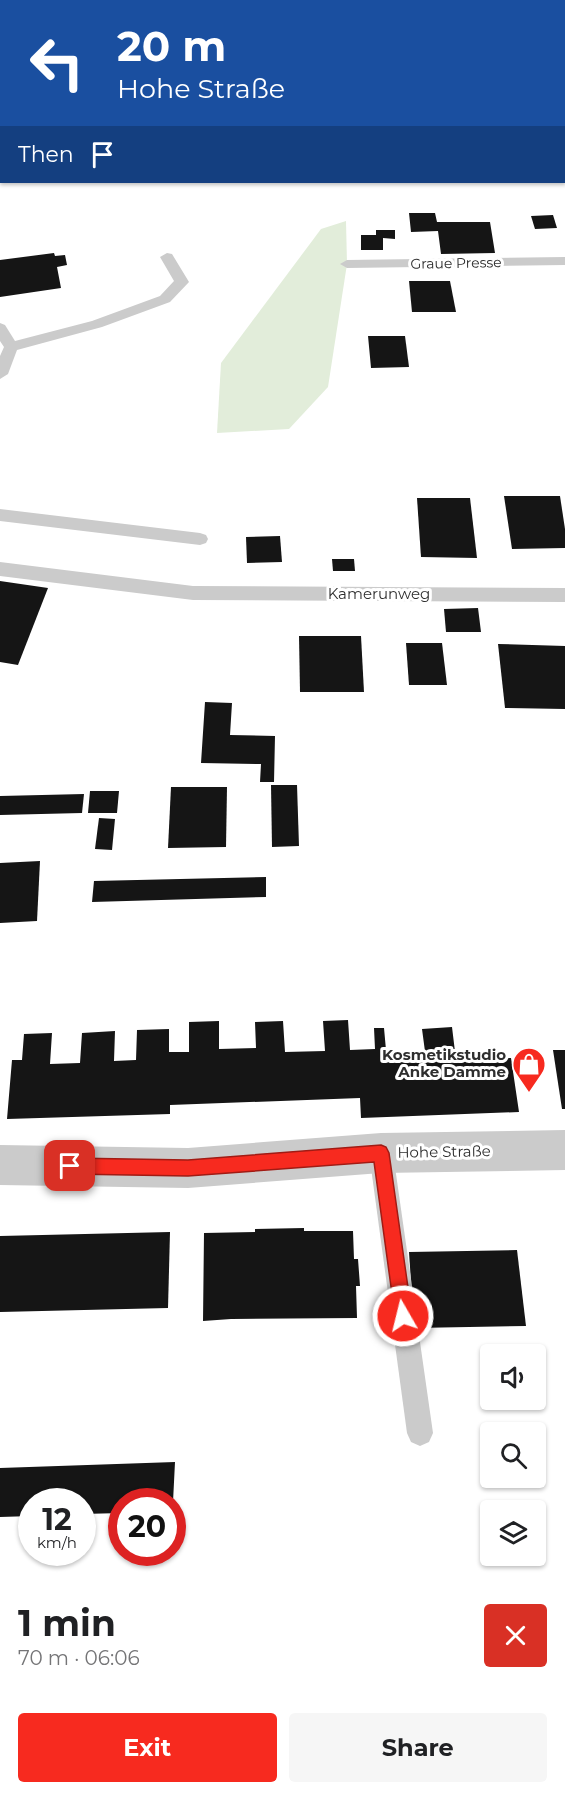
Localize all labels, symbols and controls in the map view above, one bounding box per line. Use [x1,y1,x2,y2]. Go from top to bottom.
text: 20 m [117,20,226,72]
icon: left [18,24,96,102]
text: Hohe Straße [117,72,285,105]
icon: arrive [86,138,119,171]
text: Then [18,141,74,168]
street label: Graue Presse [410,253,502,273]
street label: Kamerunweg [328,584,430,603]
place label: Kosmetikstudio Anke Damme [382,1045,506,1081]
shop icon: Kosmetikstudio Anke Damme [511,1046,547,1093]
pin [44,1140,95,1191]
street label: Hohe Straße [397,1141,491,1162]
icon: arrive [53,1149,86,1182]
position arrow [371,1284,435,1348]
map controls [480,1344,546,1566]
button: sound [480,1344,546,1410]
button: search [480,1422,546,1488]
speed limit sign: 20 [108,1488,186,1566]
button: layers [480,1500,546,1566]
text: 12 [42,1501,72,1538]
text: km/h [37,1533,77,1552]
text: 1 min [18,1601,116,1645]
button: close [484,1604,547,1667]
text: 70 m · 06:06 [18,1646,140,1670]
button: Exit [18,1713,277,1782]
button: Share [289,1713,547,1782]

